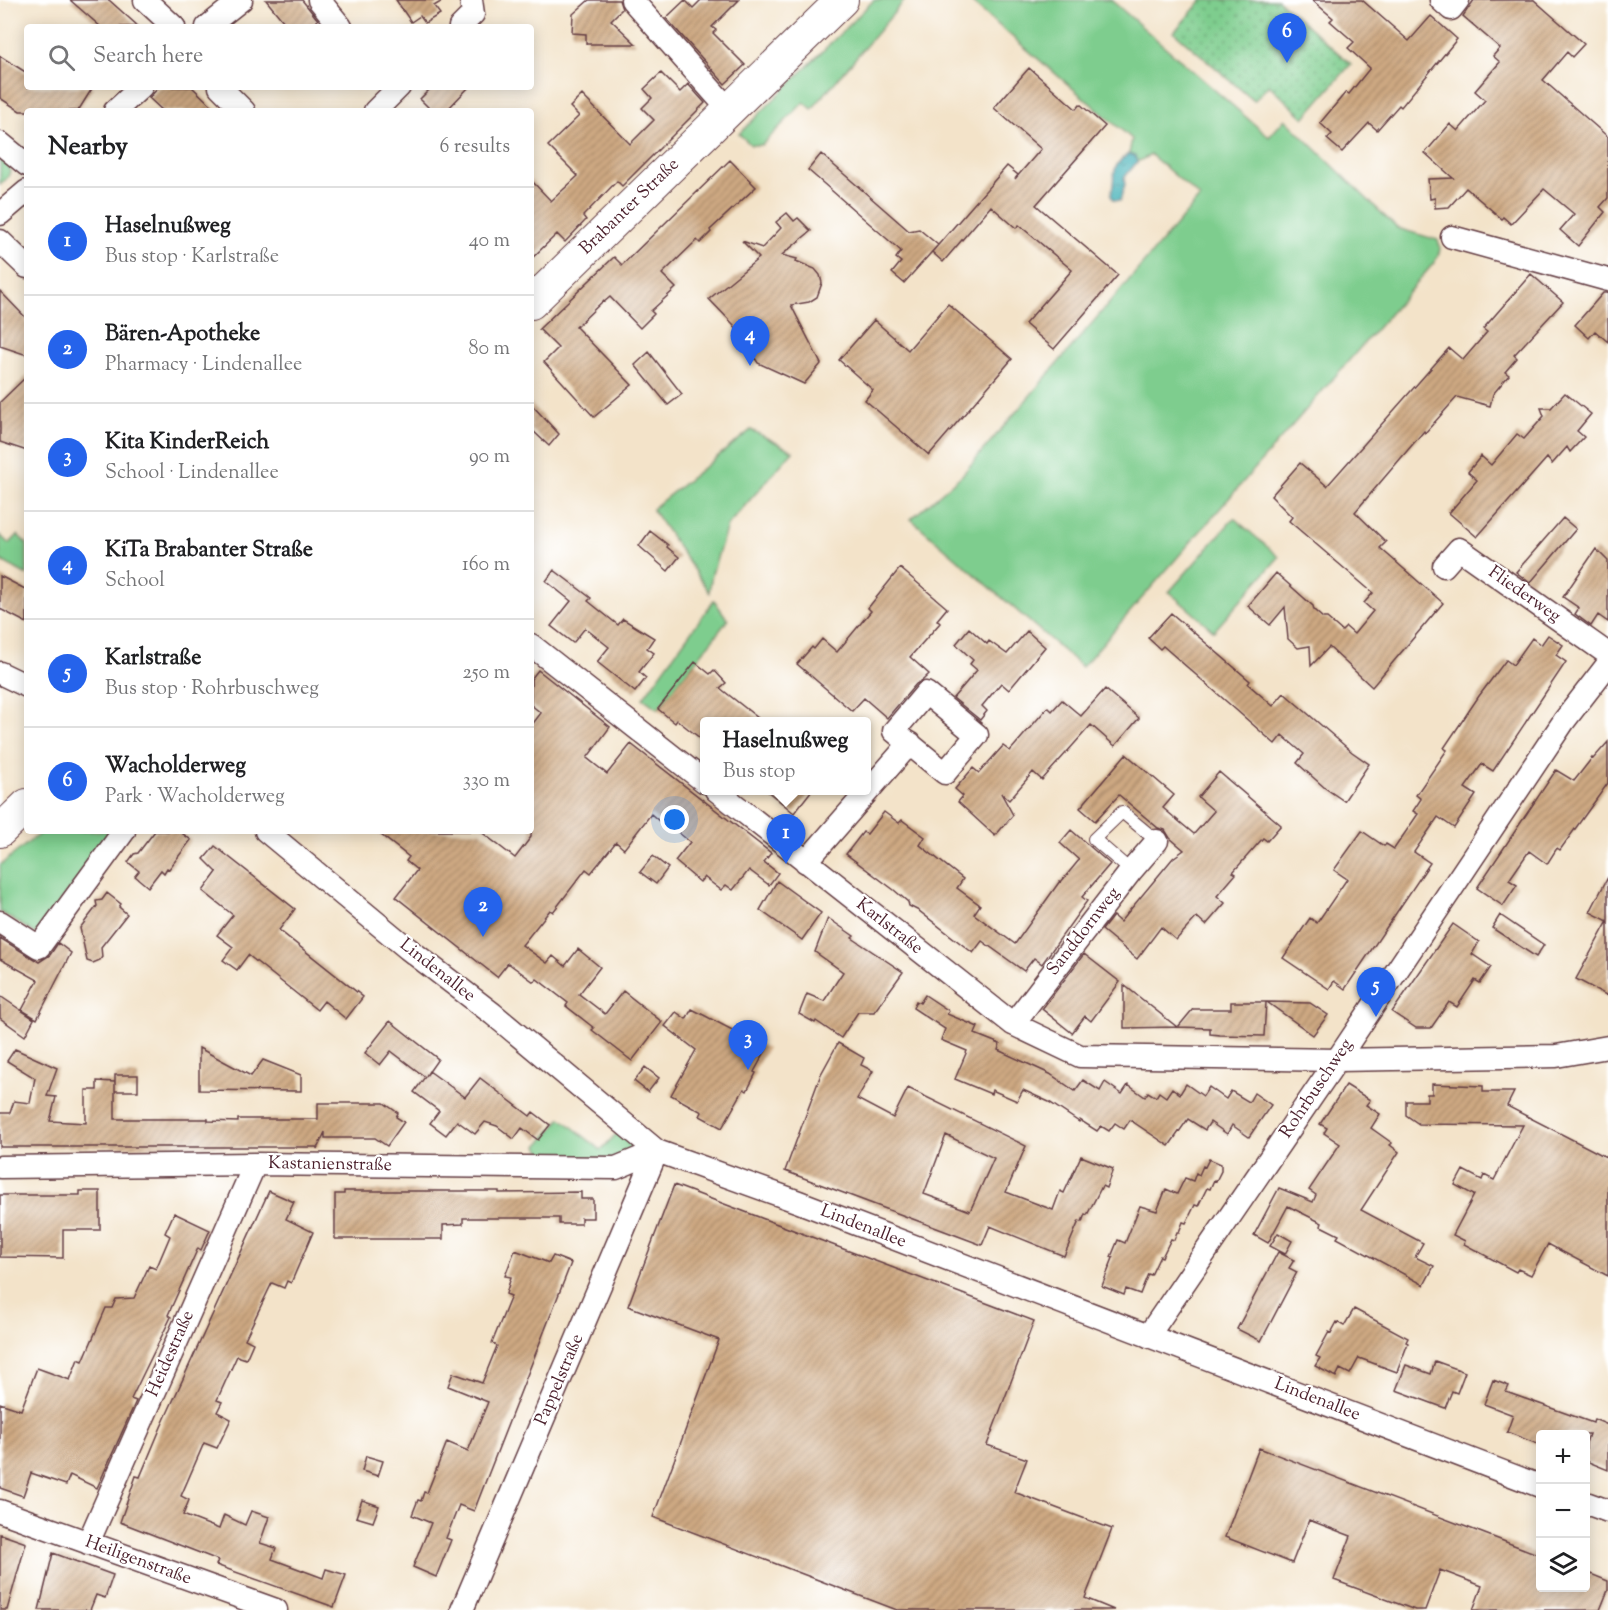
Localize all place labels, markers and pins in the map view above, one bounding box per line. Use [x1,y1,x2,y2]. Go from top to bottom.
pin: 6 [1268,14,1306,63]
pin: 4 [730,316,770,366]
pin: 1 [766,814,806,864]
pin: 2 [464,888,502,937]
pin: 5 [1356,968,1396,1017]
pin: 3 [728,1020,768,1070]

